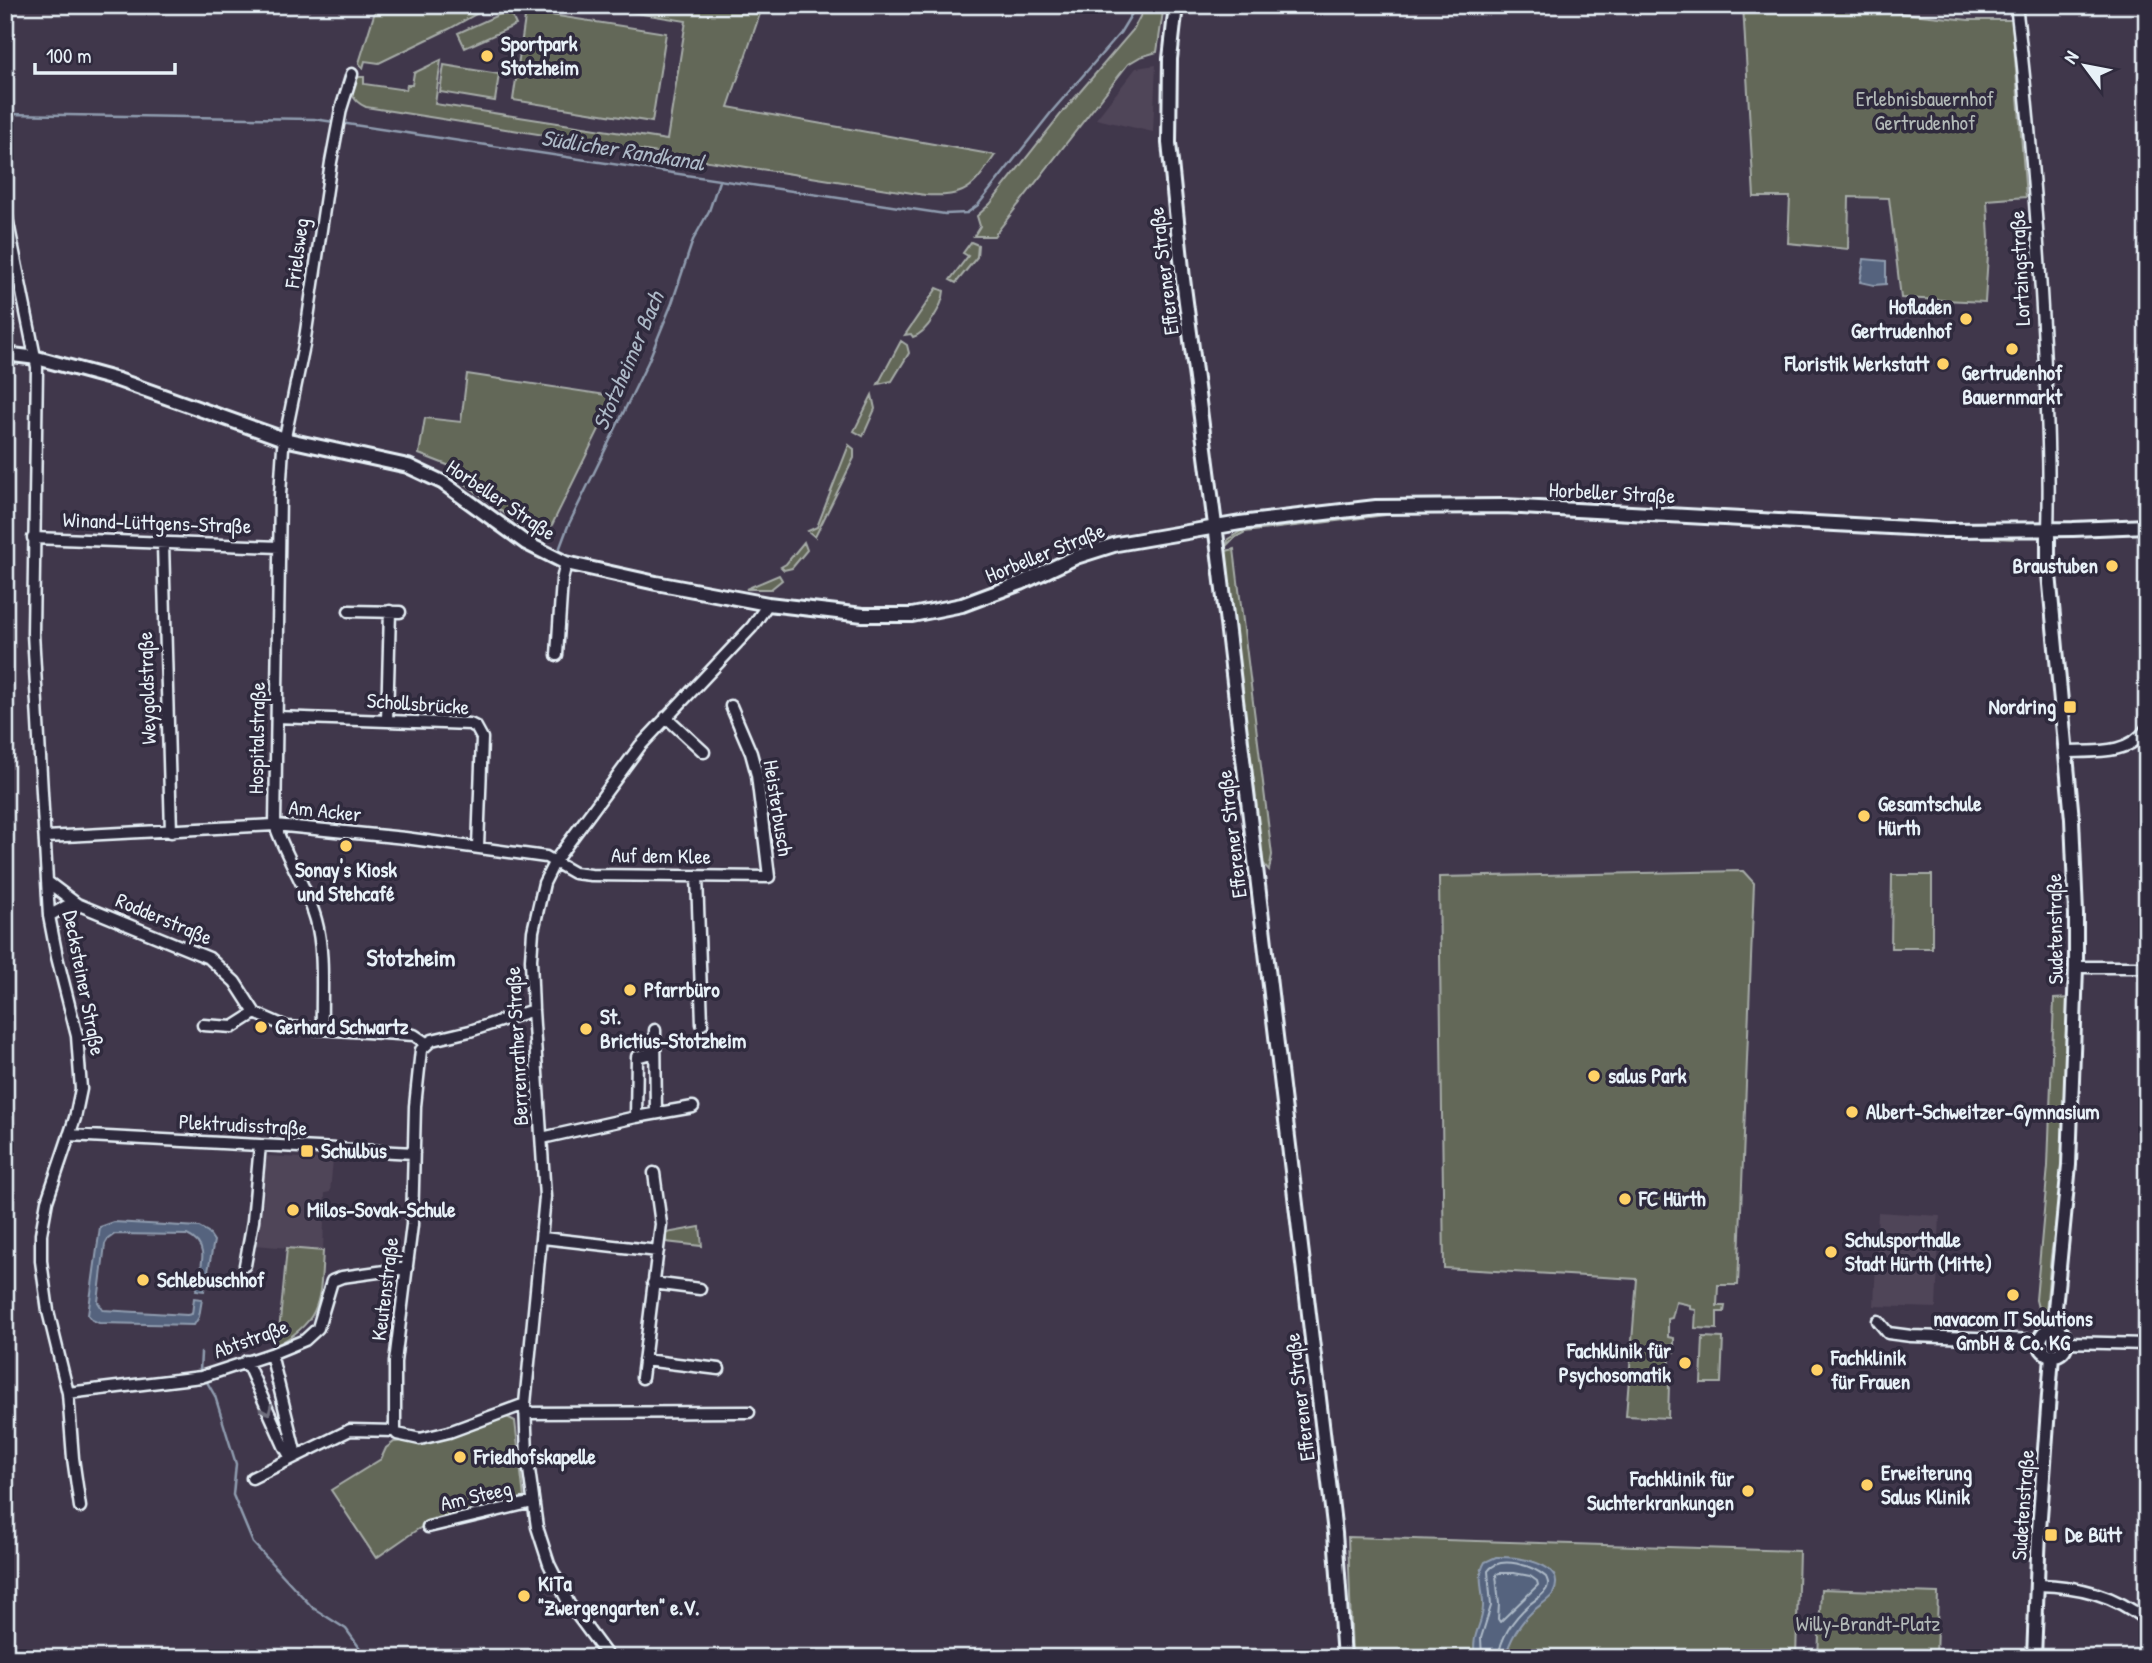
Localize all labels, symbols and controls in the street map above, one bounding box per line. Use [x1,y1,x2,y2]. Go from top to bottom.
place label: Sportpark Stotzheim [501,29,579,82]
scale bar [35,32,175,76]
north arrow [2050,32,2120,102]
text: 100 m [46,41,92,70]
text: N [2057,46,2084,68]
marker: Sportpark Stotzheim [479,48,495,64]
park label: Erlebnisbauernhof Gertrudenhof [1856,84,1995,137]
water label: Südlicher Randkanal [539,121,708,178]
street label: Efferener Straße [1141,206,1186,337]
street label: Lortzingstraße [2002,210,2037,326]
street label: Frielsweg [277,216,316,291]
water label: Stotzheimer Bach [584,286,671,435]
place label: Hofladen Gertrudenhof [1851,292,1952,345]
marker: Hofladen Gertrudenhof [1958,311,1974,327]
marker: Gertrudenhof Bauernmarkt [2004,341,2020,357]
place label: Floristik Werkstatt [1784,349,1930,378]
marker: Floristik Werkstatt [1935,356,1951,372]
place label: Gertrudenhof Bauernmarkt [1961,358,2063,411]
street label: Horbeller Straße [441,452,562,547]
street label: Horbeller Straße [1548,475,1676,510]
street label: Winand-Lüttgens-Straße [62,505,252,540]
street label: Horbeller Straße [981,515,1109,590]
place label: Braustuben [2012,551,2098,580]
marker: Braustuben [2104,558,2120,574]
street label: Weygoldstraße [130,631,163,745]
street label: Hospitalstraße [241,682,272,794]
street label: Schollsbrücke [366,685,470,722]
place label: Nordring [1988,692,2056,722]
marker: Nordring [2062,699,2078,715]
street label: Heisterbusch [757,758,800,858]
street label: Efferener Straße [1209,769,1254,900]
place label: Gesamtschule Hürth [1878,789,1982,842]
street label: Am Acker [287,792,363,829]
marker: Gesamtschule Hürth [1856,808,1872,824]
marker: Sonay's Kiosk und Stehcafé [338,838,354,854]
street label: Auf dem Klee [611,840,711,871]
place label: Sonay's Kiosk und Stehcafé [295,855,397,908]
street label: Sudetenstraße [2039,873,2070,985]
street label: Rodderstraße [112,885,217,952]
street label: Decksteiner Straße [56,908,113,1058]
district label: Stotzheim [367,941,455,973]
street label: Berrenrather Straße [498,966,535,1126]
place label: Pfarrbüro [644,975,720,1004]
marker: Pfarrbüro [622,982,638,998]
place label: St. Brictius-Stotzheim [600,1002,746,1055]
place label: Gerhard Schwartz [275,1012,409,1041]
marker: Gerhard Schwartz [253,1019,269,1035]
marker: St. Brictius-Stotzheim [578,1021,594,1037]
place label: salus Park [1608,1061,1687,1090]
marker: salus Park [1586,1068,1602,1084]
place label: Albert-Schweitzer-Gymnasium [1866,1097,2100,1127]
marker: Albert-Schweitzer-Gymnasium [1844,1104,1860,1120]
street label: Plektrudisstraße [178,1107,308,1142]
place label: Schulbus [321,1136,387,1165]
marker: Schulbus [299,1143,315,1159]
place label: FC Hürth [1638,1184,1706,1213]
marker: FC Hürth [1617,1191,1633,1207]
place label: Milos-Sovak-Schule [307,1195,456,1224]
marker: Milos-Sovak-Schule [285,1202,301,1218]
place label: Schulsporthalle Stadt Hürth (Mitte) [1845,1225,1992,1278]
street label: Keutenstraße [364,1236,405,1342]
marker: Schulsporthalle Stadt Hürth (Mitte) [1823,1244,1839,1260]
place label: Schlebuschhof [157,1265,265,1294]
marker: Schlebuschhof [135,1272,151,1288]
marker: navacom IT Solutions GmbH & Co. KG [2005,1287,2021,1303]
place label: navacom IT Solutions GmbH & Co. KG [1933,1304,2093,1357]
street label: Abtstraße [210,1312,292,1365]
street label: Efferener Straße [1277,1332,1322,1463]
place label: Fachklinik für Psychosomatik [1559,1336,1672,1390]
place label: Fachklinik für Frauen [1830,1343,1910,1396]
marker: Fachklinik für Psychosomatik [1677,1355,1693,1371]
marker: Fachklinik für Frauen [1809,1362,1825,1378]
one-way arrow [259,1403,273,1415]
place label: Friedhofskapelle [473,1442,596,1472]
marker: Friedhofskapelle [452,1449,468,1465]
street label: Sudetenstraße [2004,1449,2041,1561]
place label: Erweiterung Salus Klinik [1881,1458,1972,1511]
place label: Fachklinik für Suchterkrankungen [1587,1464,1735,1518]
street label: Am Steeg [437,1473,514,1518]
marker: Erweiterung Salus Klinik [1859,1477,1875,1493]
marker: Fachklinik für Suchterkrankungen [1740,1483,1756,1499]
place label: De Bütt [2065,1520,2122,1549]
marker: De Bütt [2043,1527,2059,1543]
place label: KiTa "Zwergengarten" e.V. [538,1569,699,1623]
marker: KiTa "Zwergengarten" e.V. [516,1588,532,1604]
park label: Willy-Brandt-Platz [1796,1609,1940,1638]

